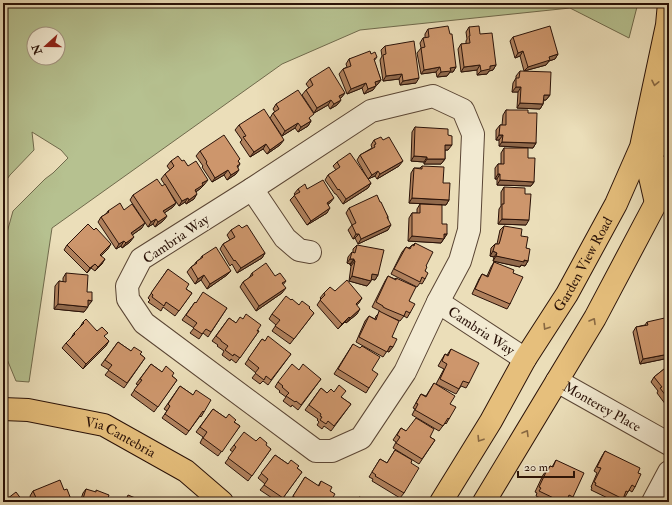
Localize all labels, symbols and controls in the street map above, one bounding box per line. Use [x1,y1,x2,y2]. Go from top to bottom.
north arrow [26,26,66,66]
text: N [29,41,45,57]
one-way arrow [651,79,659,86]
street label: Cambria Way [140,210,214,268]
street label: Garden View Road [549,214,616,315]
street label: Cambria Way [445,303,519,360]
one-way arrow [589,318,596,325]
one-way arrow [543,323,551,330]
street label: Monterey Place [560,378,644,435]
street label: Via Cantebria [84,413,159,461]
one-way arrow [521,430,528,437]
one-way arrow [477,435,484,442]
scale bar [518,453,574,479]
text: 20 m [524,460,549,475]

